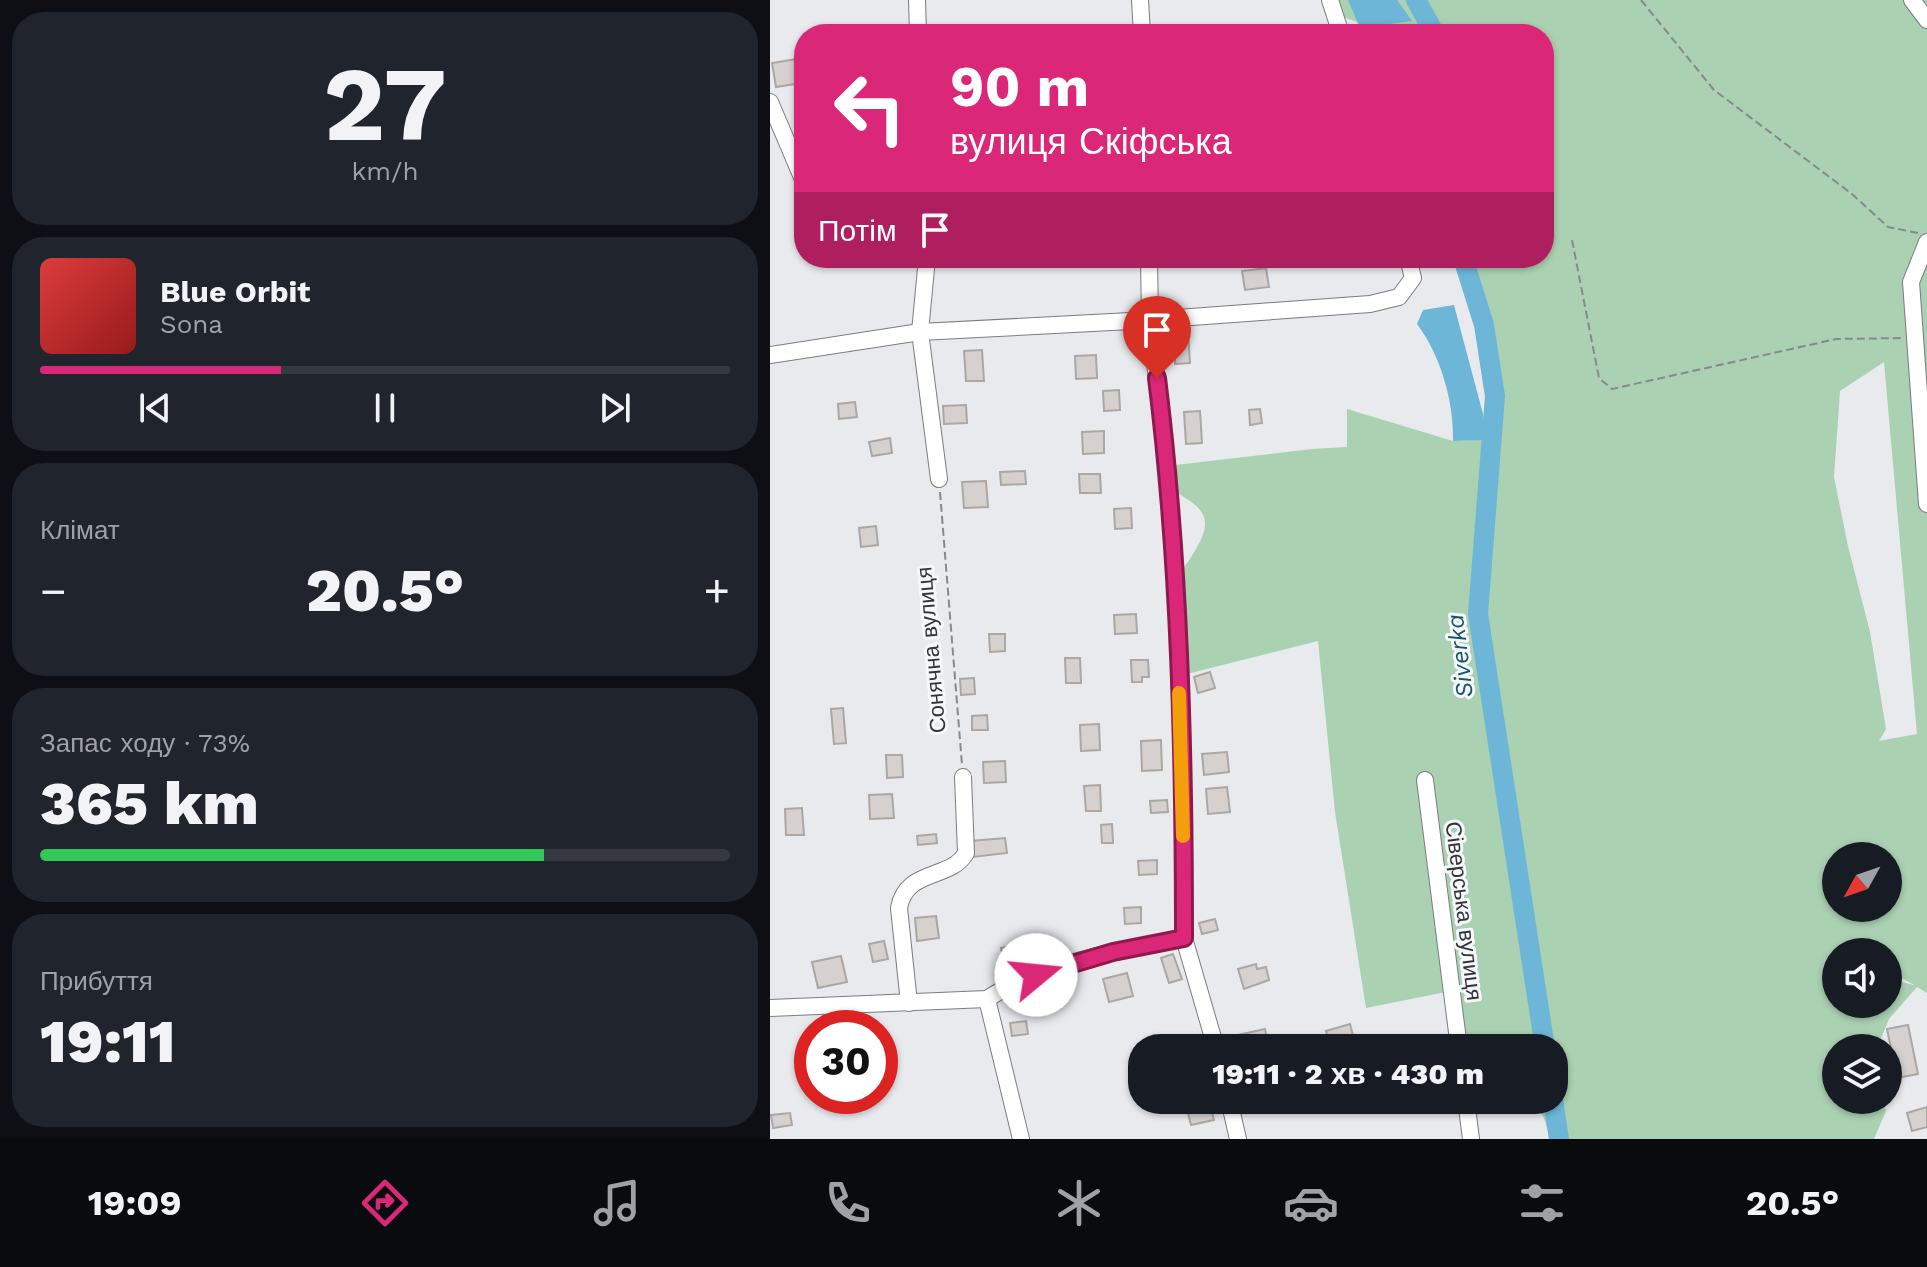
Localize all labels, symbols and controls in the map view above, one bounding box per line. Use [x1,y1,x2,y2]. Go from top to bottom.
text: 27 [323,43,447,165]
text: 90 m [950,54,1089,120]
icon: left [818,56,922,160]
text: вулиця Скіфська [950,121,1232,163]
text: km/h [352,156,418,186]
icon: arrive [913,208,957,252]
text: Потім [818,213,897,248]
text: Blue Orbit [160,274,310,309]
pin [1123,296,1191,378]
icon: arrive [1135,308,1179,352]
text: Sona [160,309,223,339]
icon: previous [133,386,177,430]
icon: pause [363,386,407,430]
icon: next [593,386,637,430]
text: Клімат [40,515,120,545]
text: 20.5° [306,555,464,626]
text: − [40,565,67,617]
text: + [703,565,730,617]
street label: Сонячна вулиця [911,566,951,734]
water label: Siverka [1441,612,1479,699]
text: Запас ходу · 73% [40,728,250,758]
text: 365 km [40,768,259,839]
street label: Сіверська вулиця [1441,820,1487,1002]
north arrow [1822,842,1902,922]
map controls [1822,842,1902,1114]
position arrow [994,933,1078,1017]
button: sound [1822,938,1902,1018]
text: Прибуття [40,966,153,996]
text: 19:11 [40,1006,175,1077]
speed limit sign: 30 [794,1010,898,1114]
button: layers [1822,1034,1902,1114]
text: 19:11 · 2 хв · 430 m [1212,1056,1484,1091]
icon: directions [357,1175,413,1231]
icon: music [589,1175,645,1231]
icon: phone [820,1175,876,1231]
icon: climate [1051,1175,1107,1231]
icon: car [1283,1175,1339,1231]
icon: filters [1514,1175,1570,1231]
text: 19:09 [88,1182,182,1224]
text: 20.5° [1746,1182,1839,1224]

